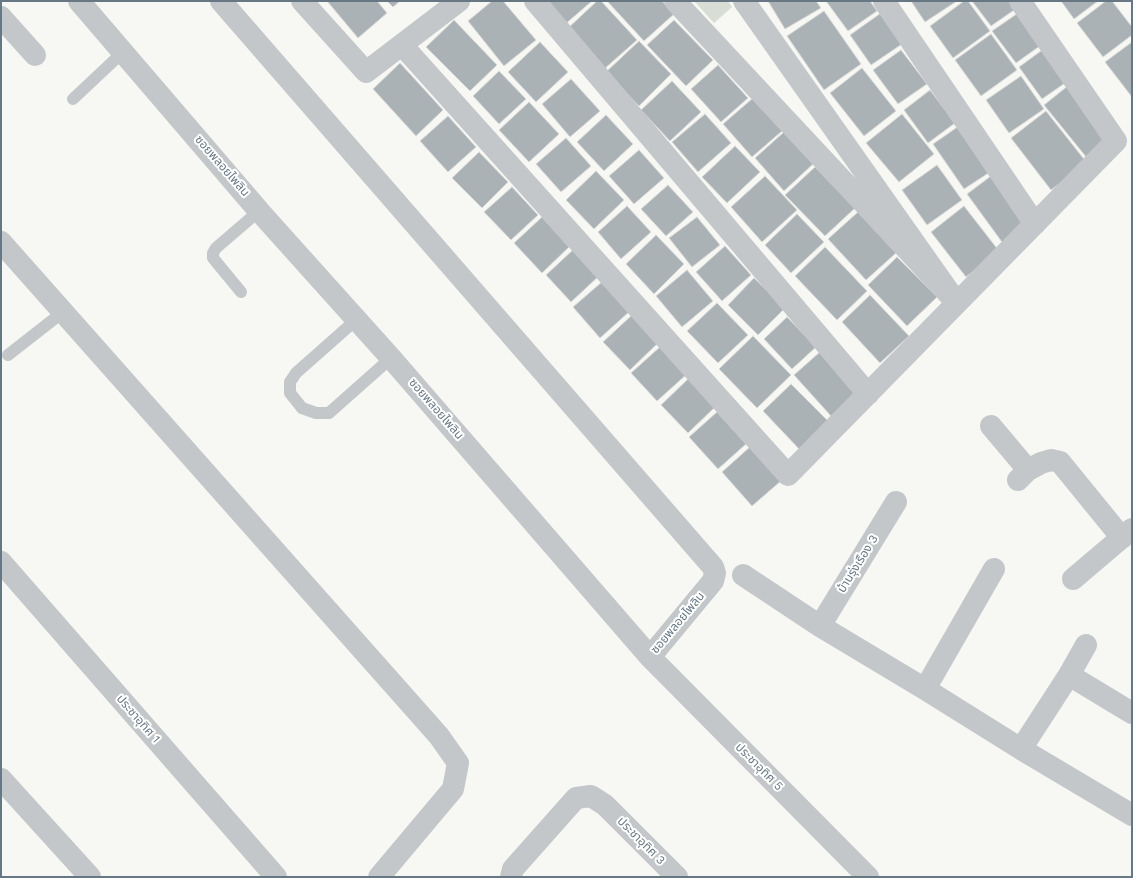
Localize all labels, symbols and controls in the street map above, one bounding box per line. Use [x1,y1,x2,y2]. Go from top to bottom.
street label: ซอยพลอยไพลิน [192,133,252,199]
street label: ซอยพลอยไพลิน [406,376,466,442]
street label: บ้านรุ่งเรือง 3 [835,532,881,596]
street label: ซอยพลอยไพลิน [648,589,708,657]
street label: ประชาอุทิศ 1 [113,692,163,746]
street label: ประชาอุทิศ 5 [732,740,786,794]
street label: ประชาอุทิศ 3 [614,814,668,868]

